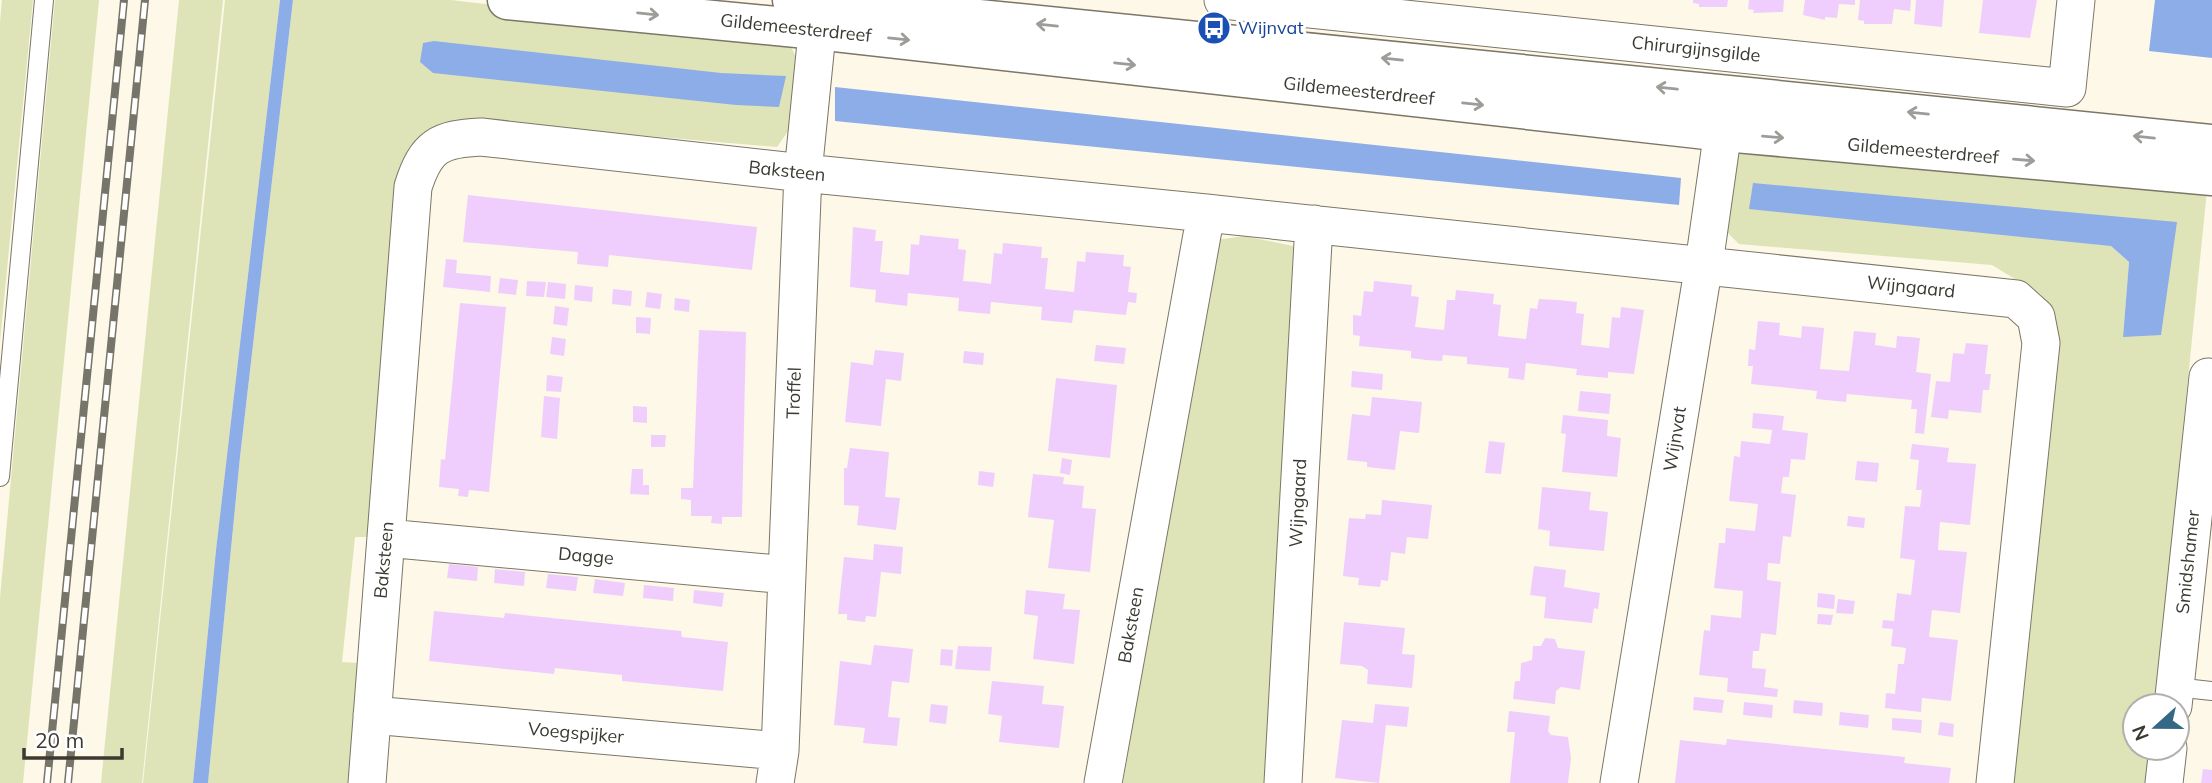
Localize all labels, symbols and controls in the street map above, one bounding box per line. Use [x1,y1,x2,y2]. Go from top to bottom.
one-way arrow [636,8,659,21]
street label: Gildemeesterdreef [719,8,874,47]
bus stop icon: Wijnvat [1195,9,1233,47]
place label: Wijnvat [1238,16,1304,39]
one-way arrow [1036,18,1058,31]
street label: Chirurgijnsgilde [1631,30,1762,67]
one-way arrow [887,33,910,46]
one-way arrow [1381,52,1404,65]
one-way arrow [1113,58,1136,71]
street label: Gildemeesterdreef [1282,71,1437,110]
one-way arrow [1656,81,1679,94]
one-way arrow [1462,98,1484,111]
one-way arrow [1907,107,1930,120]
one-way arrow [2133,130,2156,143]
one-way arrow [1761,131,1783,144]
street label: Gildemeesterdreef [1846,132,2001,169]
one-way arrow [2012,154,2034,167]
street label: Baksteen [747,155,827,186]
street label: Wijngaard [1866,270,1956,303]
street label: Troffel [781,367,806,419]
street label: Wijnvat [1658,405,1691,473]
street label: Wijngaard [1284,458,1311,548]
street label: Smidshamer [2171,508,2204,615]
street label: Baksteen [369,520,398,599]
street label: Dagge [557,542,615,569]
street label: Baksteen [1112,585,1149,665]
north arrow [2121,692,2191,762]
scale bar [24,716,122,760]
street label: Voegspijker [527,717,625,748]
text: N [2126,722,2154,744]
text: 20 m [35,727,84,753]

